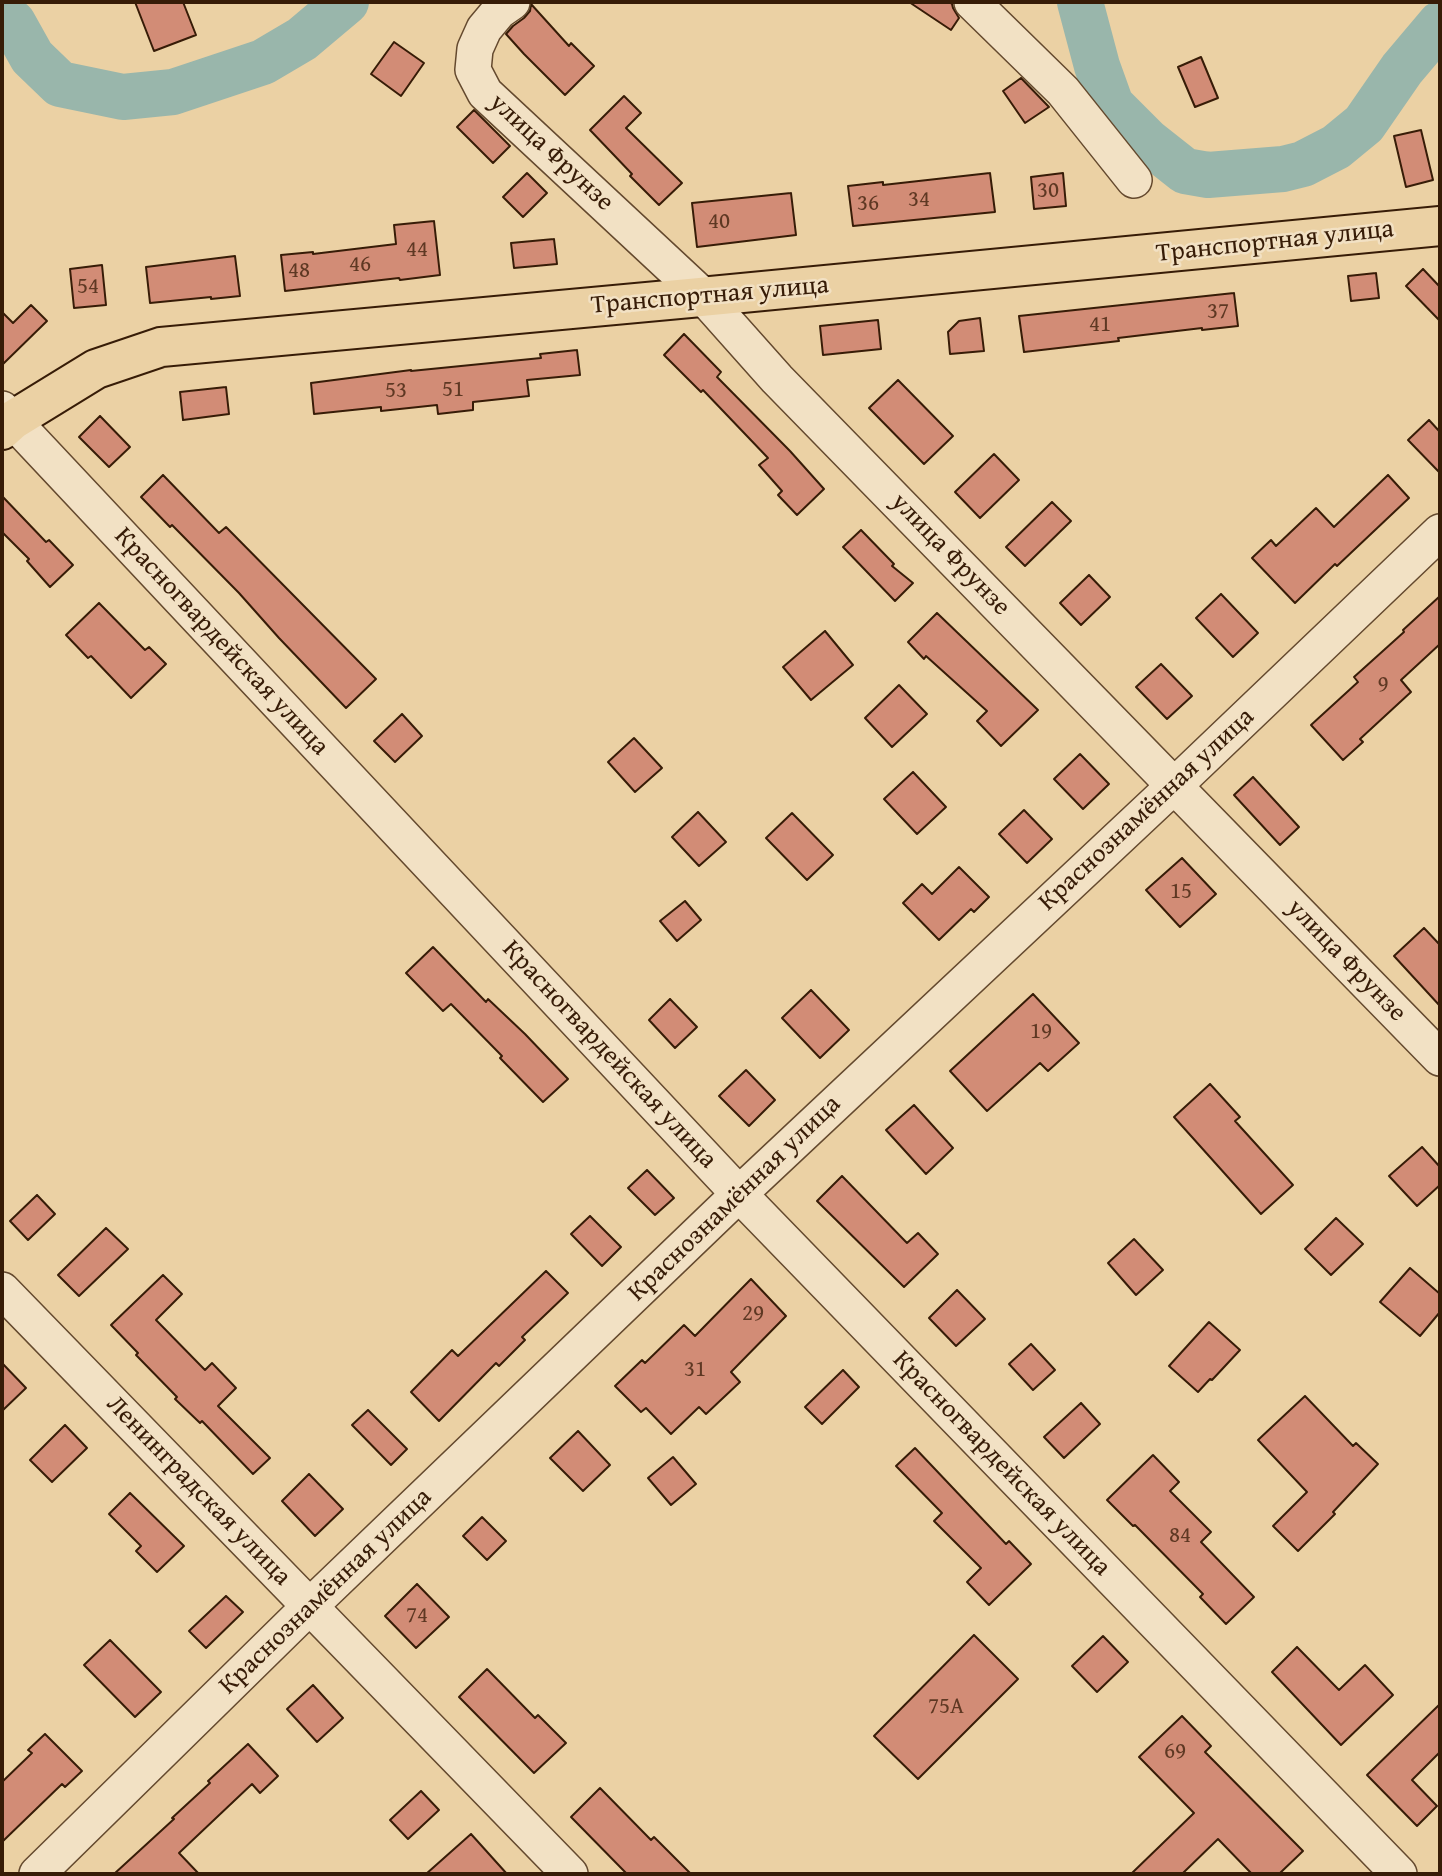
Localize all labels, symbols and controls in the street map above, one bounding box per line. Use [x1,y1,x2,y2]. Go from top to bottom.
street label: улица Фрунзе [482,87,620,219]
house number: 30 [1037,177,1059,205]
house number: 34 [908,186,930,214]
house number: 36 [857,190,879,218]
house number: 40 [708,208,730,236]
street label: Транспортная улица [1155,214,1395,270]
house number: 44 [406,236,428,264]
house number: 46 [349,251,371,279]
house number: 48 [288,257,310,285]
street label: Транспортная улица [590,270,830,322]
house number: 54 [77,273,99,301]
house number: 37 [1207,298,1229,326]
house number: 41 [1089,311,1111,339]
house number: 51 [442,376,464,404]
house number: 53 [385,377,407,405]
street label: улица Фрунзе [884,487,1016,623]
street label: Красногвардейская улица [107,521,335,763]
house number: 9 [1377,671,1389,699]
street label: Краснознамённая улица [1033,702,1261,918]
house number: 15 [1170,878,1192,906]
street label: улица Фрунзе [1280,893,1412,1029]
street label: Красногвардейская улица [495,934,723,1176]
house number: 19 [1030,1018,1052,1046]
street label: Краснознамённая улица [622,1089,848,1309]
house number: 29 [742,1300,764,1328]
street label: Красногвардейская улица [885,1345,1117,1583]
house number: 31 [684,1356,706,1384]
street label: Ленинградская улица [99,1389,297,1593]
street label: Краснознамённая улица [213,1482,439,1702]
house number: 84 [1169,1522,1191,1550]
house number: 74 [406,1602,428,1630]
house number: 75А [928,1693,964,1721]
house number: 69 [1164,1738,1186,1766]

